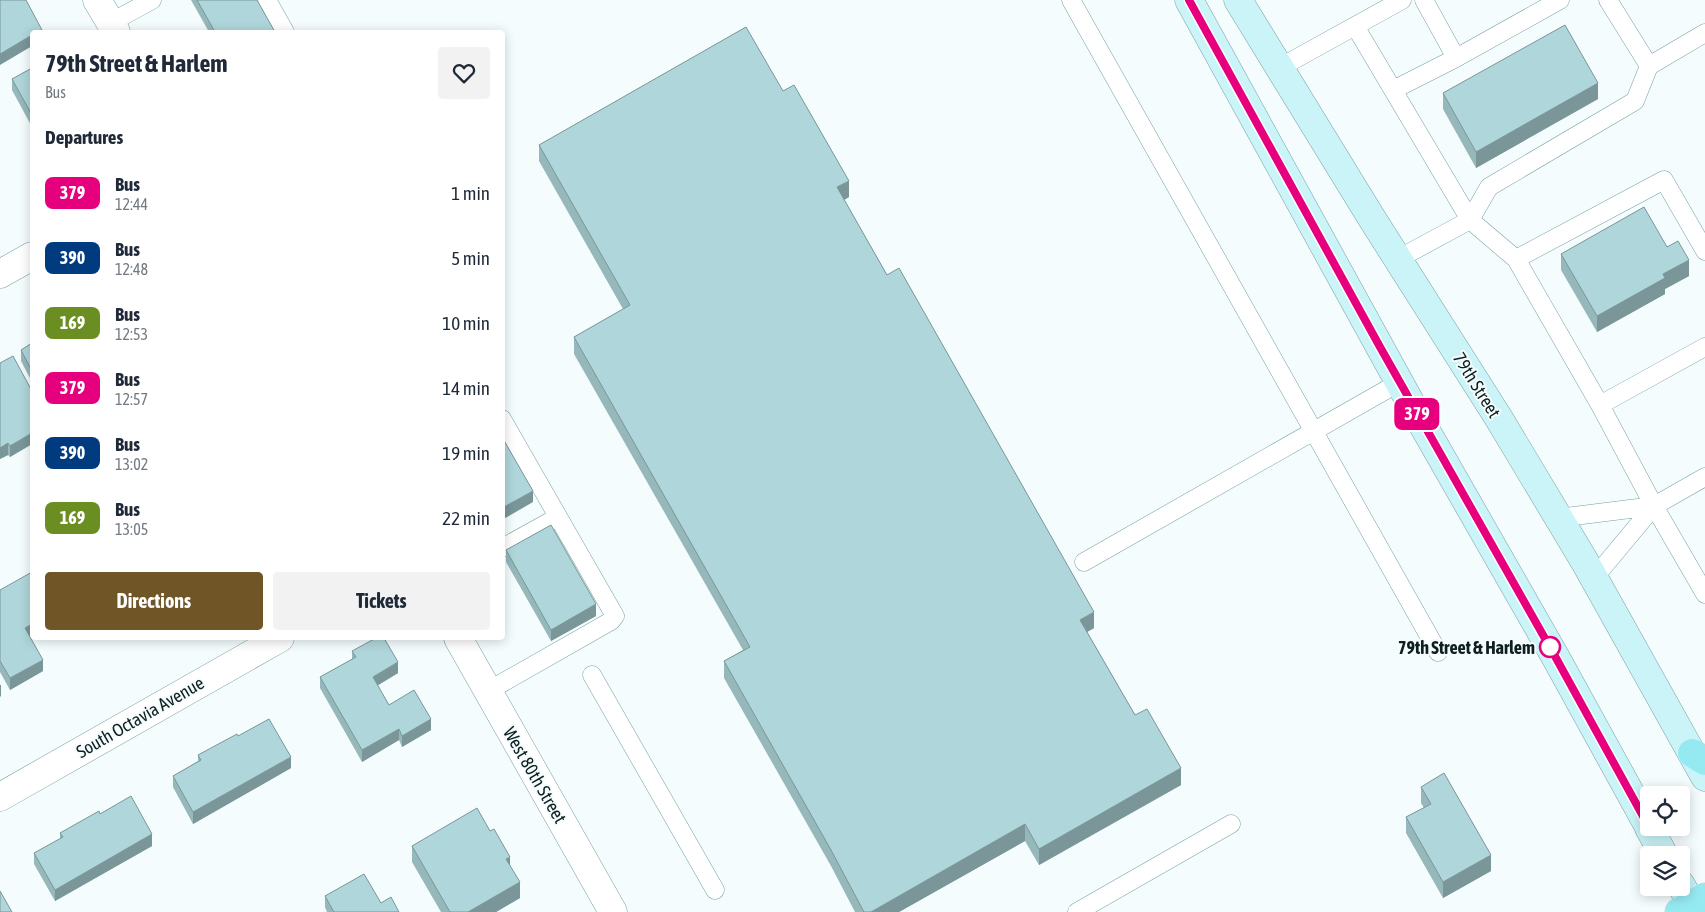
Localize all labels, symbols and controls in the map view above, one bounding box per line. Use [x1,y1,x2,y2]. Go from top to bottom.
button: heart [438,47,490,99]
text: 79th Street & Harlem [45,50,228,77]
text: Bus [45,83,66,101]
text: Departures [45,126,123,148]
text: Bus [115,173,140,195]
text: 379 [60,182,85,203]
text: 1 min [451,182,490,204]
text: 12:44 [115,195,148,213]
text: Bus [115,238,140,260]
text: 390 [60,247,85,268]
text: 5 min [451,247,490,269]
text: 12:48 [115,260,148,278]
text: Bus [115,303,140,325]
text: 169 [60,312,85,333]
text: 10 min [442,312,490,334]
text: 12:53 [115,325,148,343]
street label: 79th Street [1449,349,1505,421]
text: Bus [115,368,140,390]
text: 379 [60,377,85,398]
text: 14 min [442,377,490,399]
text: 12:57 [115,390,148,408]
line badge: 379 [1388,398,1446,430]
text: 379 [1404,403,1430,424]
text: Bus [115,433,140,455]
text: 390 [60,442,85,463]
text: 19 min [442,442,490,464]
text: 13:02 [115,455,148,473]
text: Bus [115,498,140,520]
text: 169 [60,507,85,528]
text: 22 min [442,507,490,529]
text: 13:05 [115,520,148,538]
button: Directions [45,572,263,630]
button: Tickets [273,572,490,630]
marker: 79th Street & Harlem [1539,636,1561,658]
place label: 79th Street & Harlem [1398,637,1535,658]
street label: South Octavia Avenue [72,672,208,762]
street label: West 80th Street [499,723,571,827]
map controls [1640,786,1690,896]
button: locate [1640,786,1690,836]
button: layers [1640,846,1690,896]

